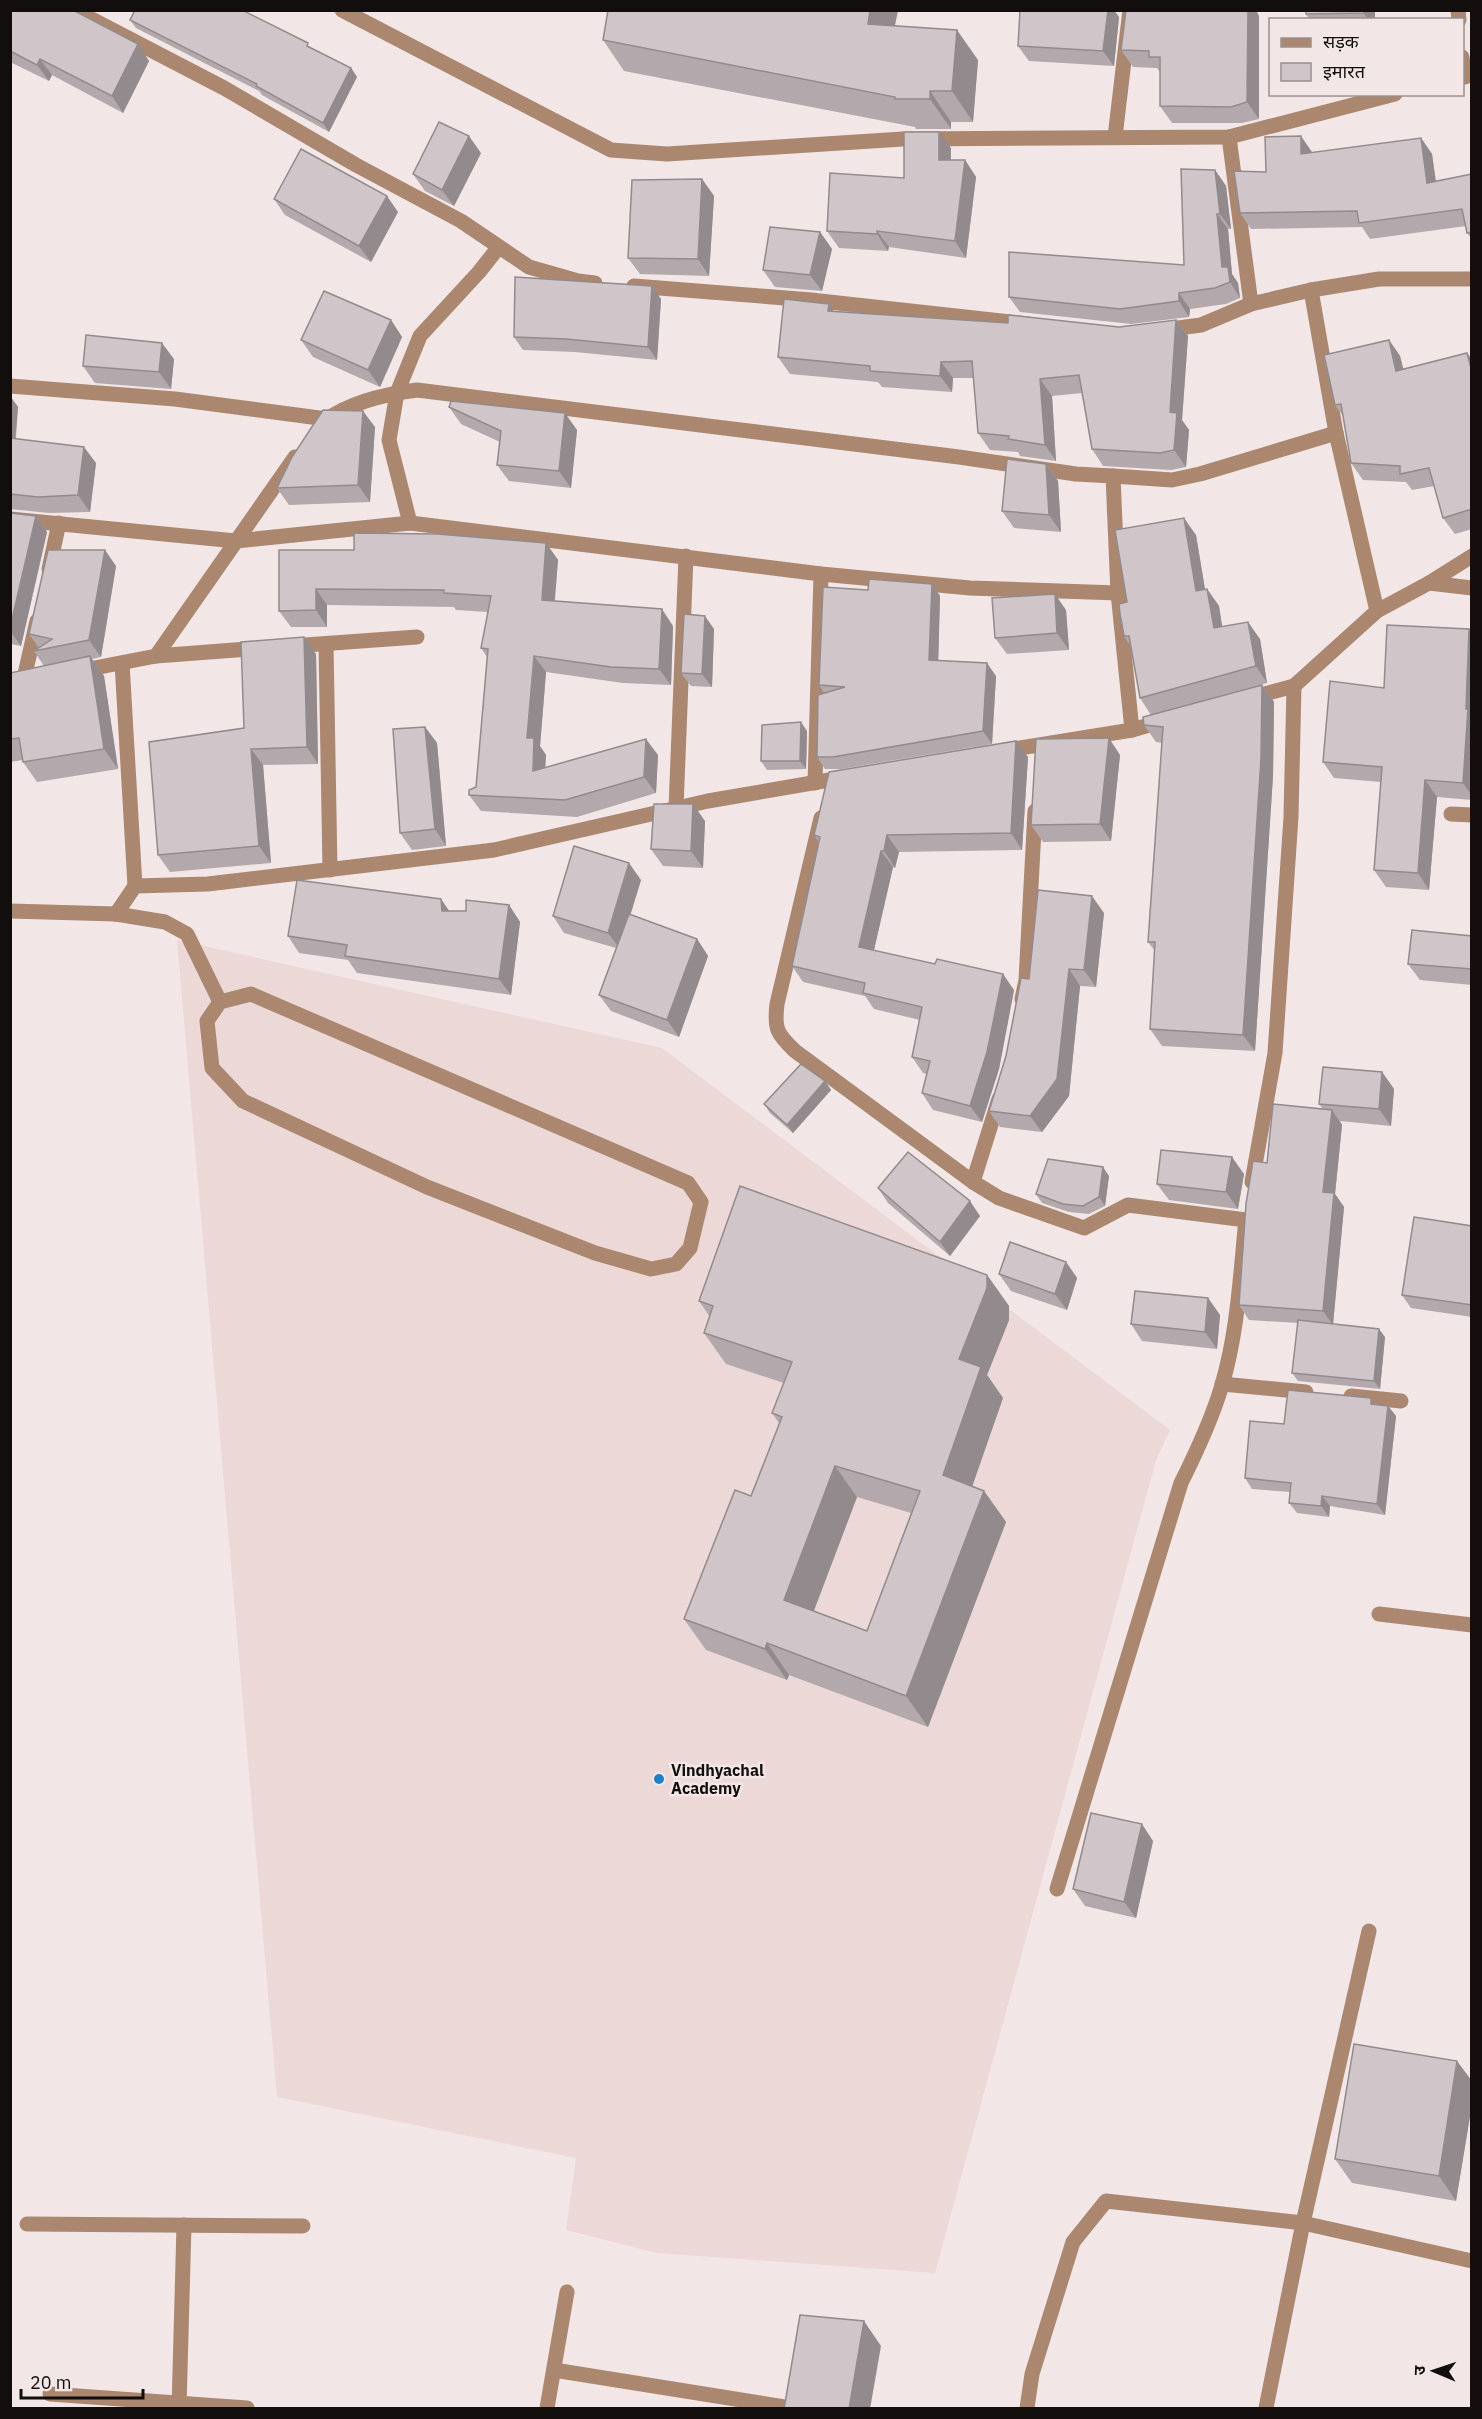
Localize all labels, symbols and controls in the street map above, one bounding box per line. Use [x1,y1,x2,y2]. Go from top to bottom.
legend [1269,18,1464,96]
text: सड़क [1323,30,1360,53]
text: इमारत [1323,60,1366,83]
place label: Vindhyachal Academy [671,1760,764,1798]
marker: Vindhyachal Academy [652,1772,666,1786]
north arrow [1404,2341,1464,2401]
scale bar [21,2362,142,2400]
text: उ [1409,2365,1429,2376]
text: 20 m [30,2371,72,2394]

